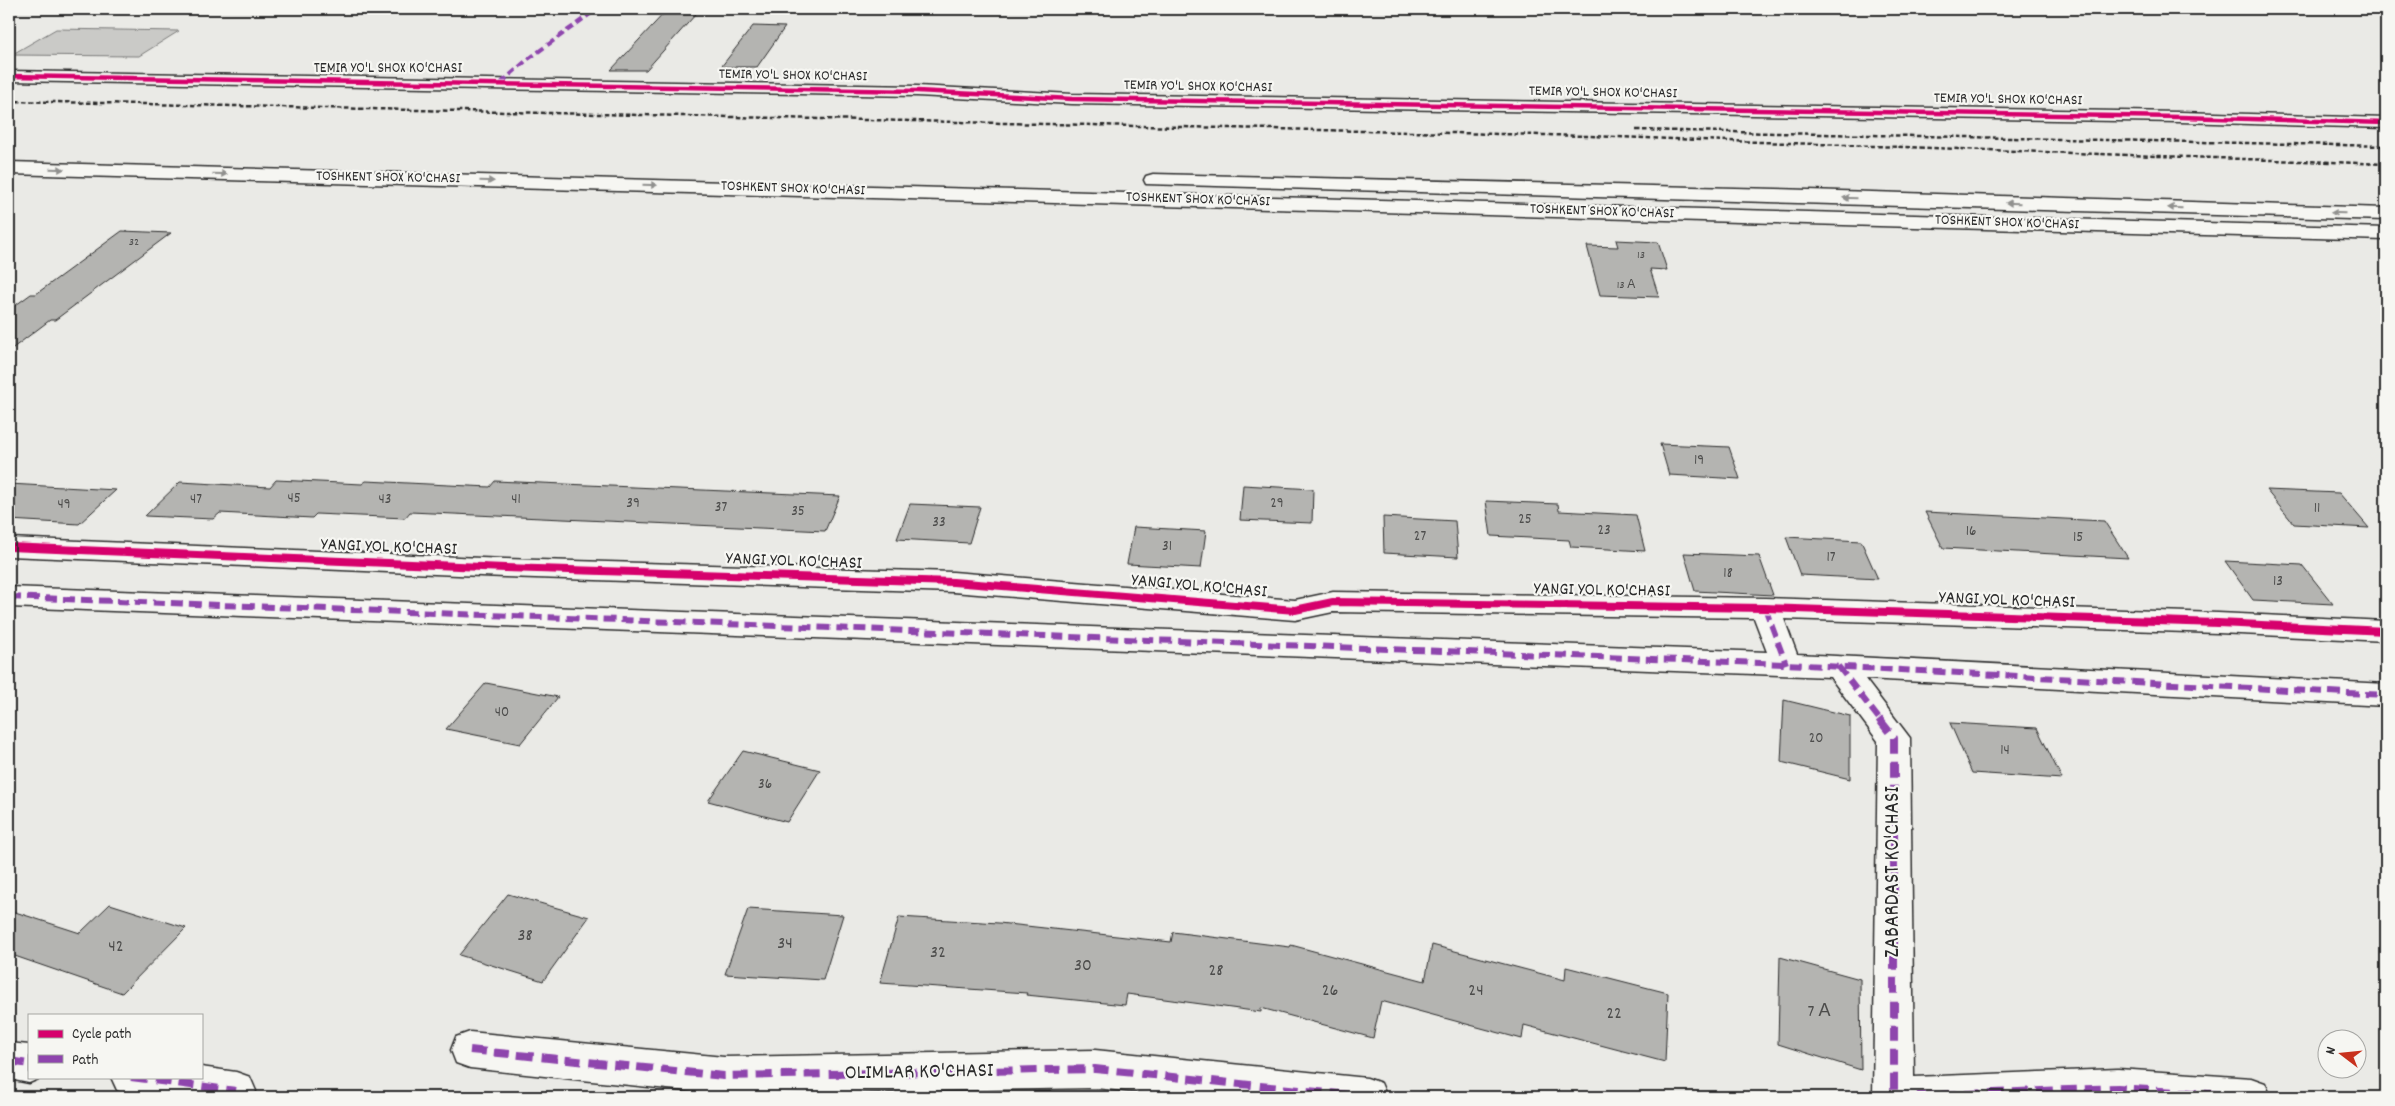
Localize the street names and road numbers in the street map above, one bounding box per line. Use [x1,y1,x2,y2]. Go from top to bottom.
street label: TEMIR YO'L SHOX KO'CHASI [314,58,462,80]
street label: TEMIR YO'L SHOX KO'CHASI [719,64,868,88]
street label: TEMIR YO'L SHOX KO'CHASI [1124,75,1273,99]
street label: TEMIR YO'L SHOX KO'CHASI [1529,81,1678,105]
street label: TEMIR YO'L SHOX KO'CHASI [1934,88,2083,112]
street label: TOSHKENT SHOX KO'CHASI [316,166,461,190]
street label: TOSHKENT SHOX KO'CHASI [721,175,866,203]
street label: TOSHKENT SHOX KO'CHASI [1126,186,1271,214]
street label: TOSHKENT SHOX KO'CHASI [1530,198,1675,226]
street label: TOSHKENT SHOX KO'CHASI [1935,209,2080,237]
street label: YANGI YOL KO'CHASI [321,533,458,563]
street label: YANGI YOL KO'CHASI [726,547,863,577]
street label: YANGI YOL KO'CHASI [1130,569,1268,605]
street label: YANGI YOL KO'CHASI [1534,577,1671,605]
street label: YANGI YOL KO'CHASI [1939,586,2076,616]
street label: ZABARDAST KO'CHASI [1879,786,1909,958]
street label: OLIMLAR KO'CHASI [844,1057,994,1089]

